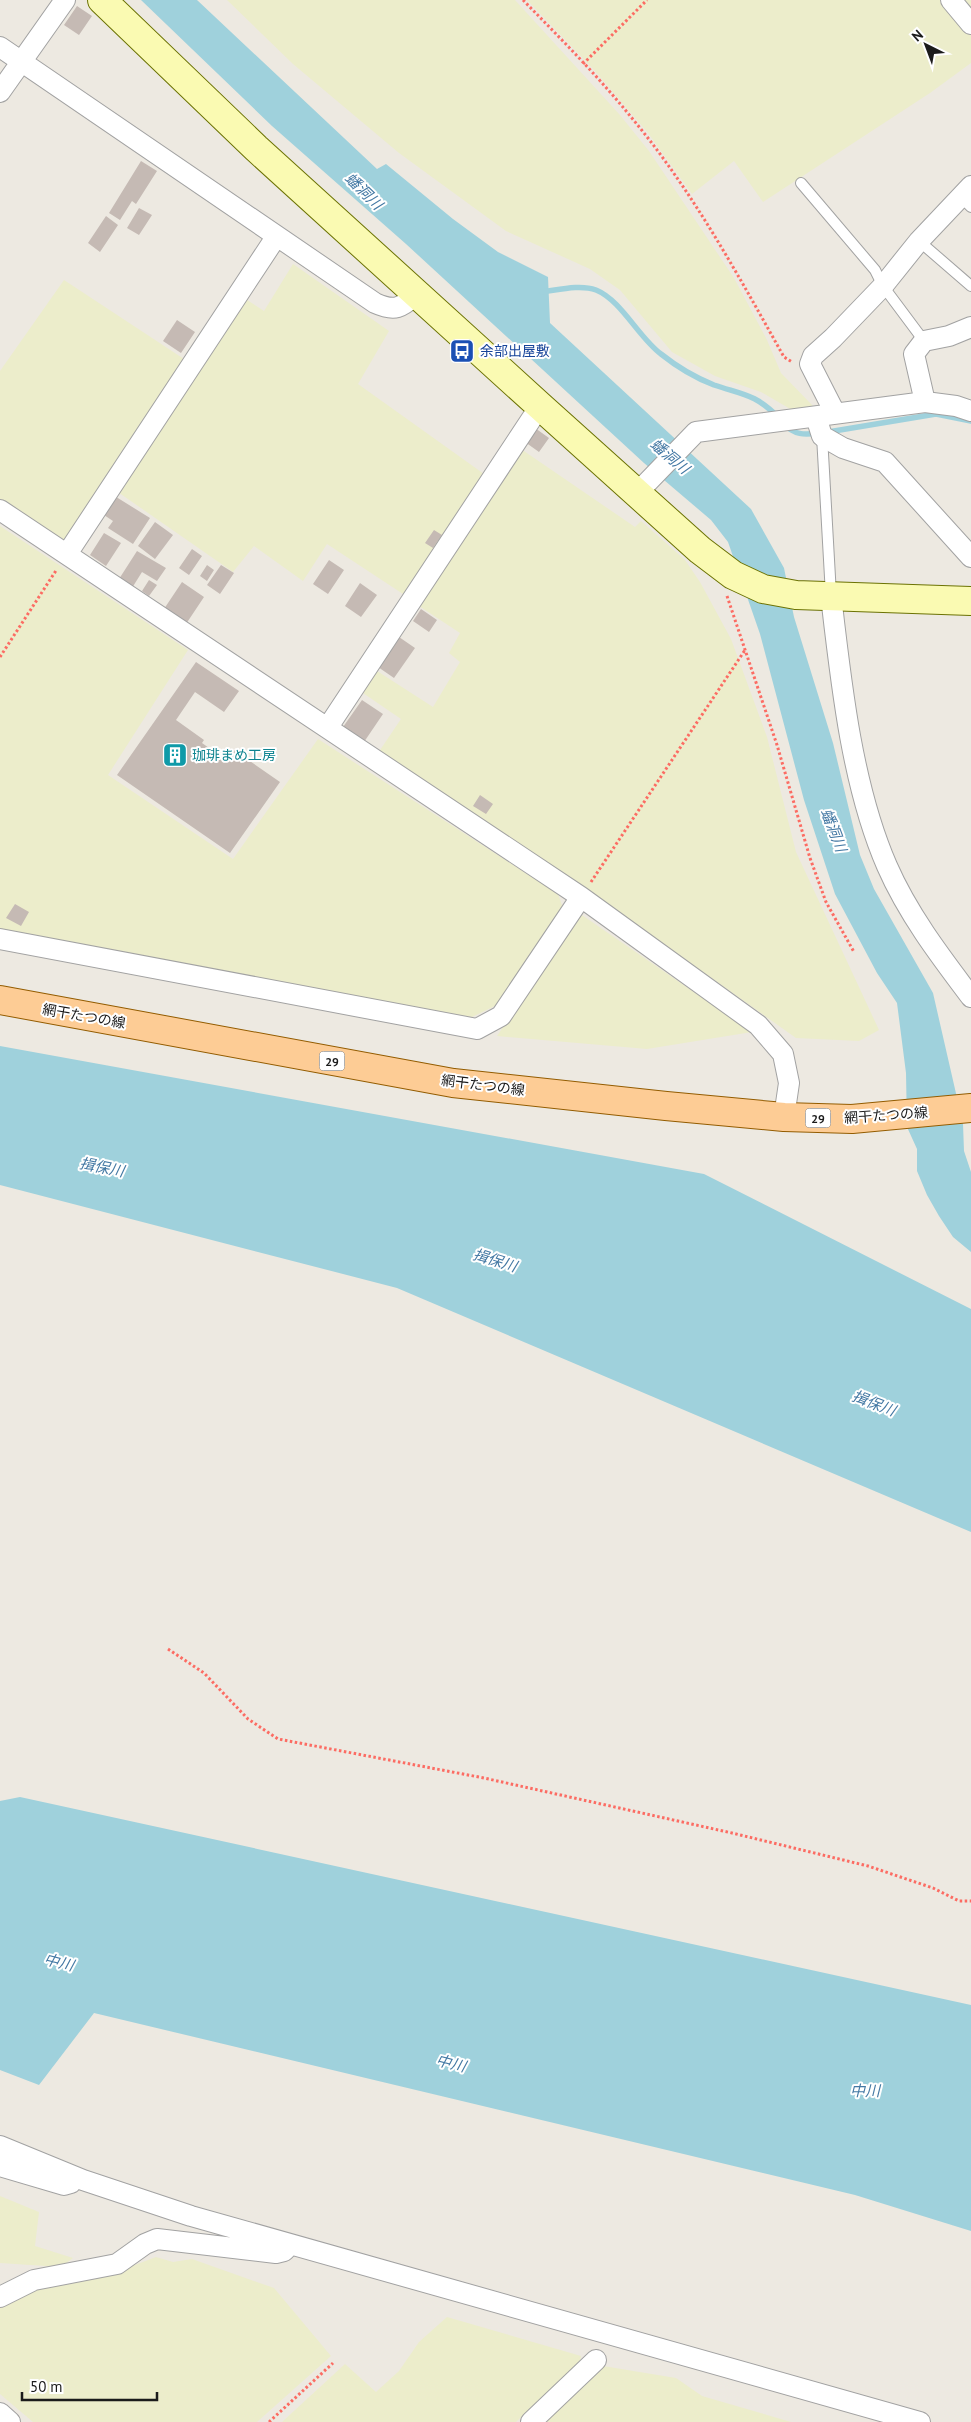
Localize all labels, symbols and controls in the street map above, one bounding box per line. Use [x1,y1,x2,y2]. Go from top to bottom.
north arrow [901,20,951,70]
text: N [908,26,927,45]
water label: 蟠洞川 [341,169,388,215]
bus stop icon: 余部出屋敷 [449,338,475,364]
place label: 余部出屋敷 [480,342,550,360]
water label: 蟠洞川 [647,434,695,479]
building icon: 珈琲まめ工房 [162,742,188,768]
place label: 珈琲まめ工房 [192,746,276,764]
water label: 蟠洞川 [817,806,852,856]
street label: 網干たつの線 [41,1000,127,1032]
road number: 29 [320,1052,344,1070]
street label: 網干たつの線 [440,1071,526,1099]
street label: 網干たつの線 [843,1103,929,1127]
road number: 29 [806,1108,830,1128]
water label: 揖保川 [78,1153,128,1181]
water label: 揖保川 [471,1244,521,1276]
water label: 揖保川 [850,1386,900,1421]
water label: 中川 [42,1949,78,1975]
water label: 中川 [434,2050,470,2076]
water label: 中川 [850,2081,882,2100]
scale bar [22,2370,158,2402]
text: 50 m [30,2377,63,2396]

